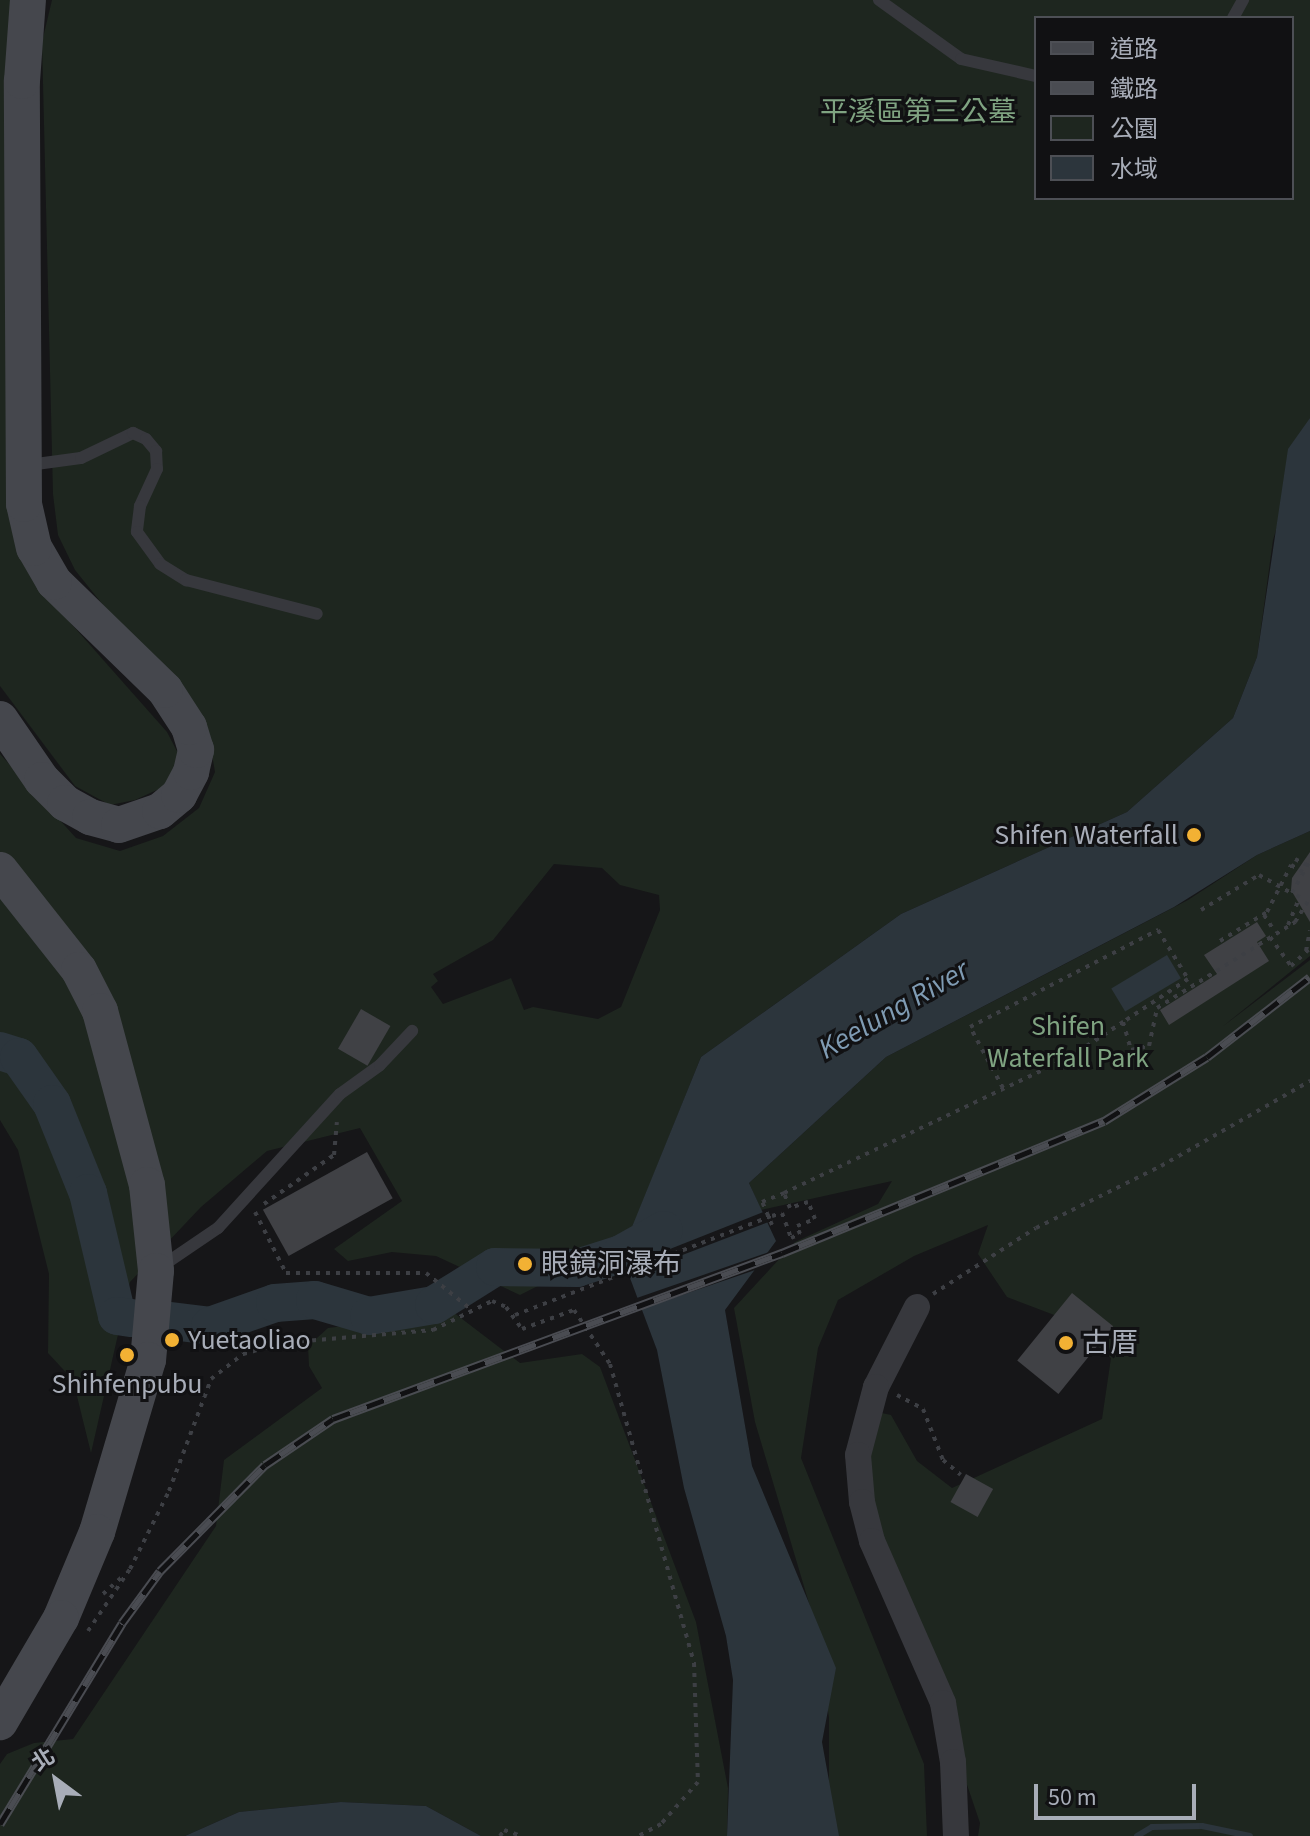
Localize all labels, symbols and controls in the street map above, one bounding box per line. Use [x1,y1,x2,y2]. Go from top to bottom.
legend [1034,16,1294,200]
text: 道路 [1110,32,1158,67]
text: 鐵路 [1110,72,1158,107]
park label: 平溪區第三公墓 [820,95,1016,129]
text: 公園 [1110,112,1158,147]
text: 水域 [1110,152,1158,187]
place label: Shifen Waterfall [994,818,1178,852]
marker: Shifen Waterfall [1185,826,1203,844]
water label: Keelung River [812,952,976,1068]
park label: Shifen Waterfall Park [987,1009,1149,1075]
place label: 眼鏡洞瀑布 [541,1247,681,1281]
marker: 眼鏡洞瀑布 [516,1255,534,1273]
place label: Yuetaoliao [188,1323,311,1357]
place label: 古厝 [1082,1326,1138,1360]
marker: Yuetaoliao [163,1331,181,1349]
marker: 古厝 [1057,1334,1075,1352]
marker: Shihfenpubu [118,1346,136,1364]
place label: Shihfenpubu [52,1367,202,1401]
north arrow [16,1740,96,1820]
text: 北 [25,1740,61,1779]
scale bar [1038,1768,1200,1818]
text: 50 m [1048,1780,1097,1815]

